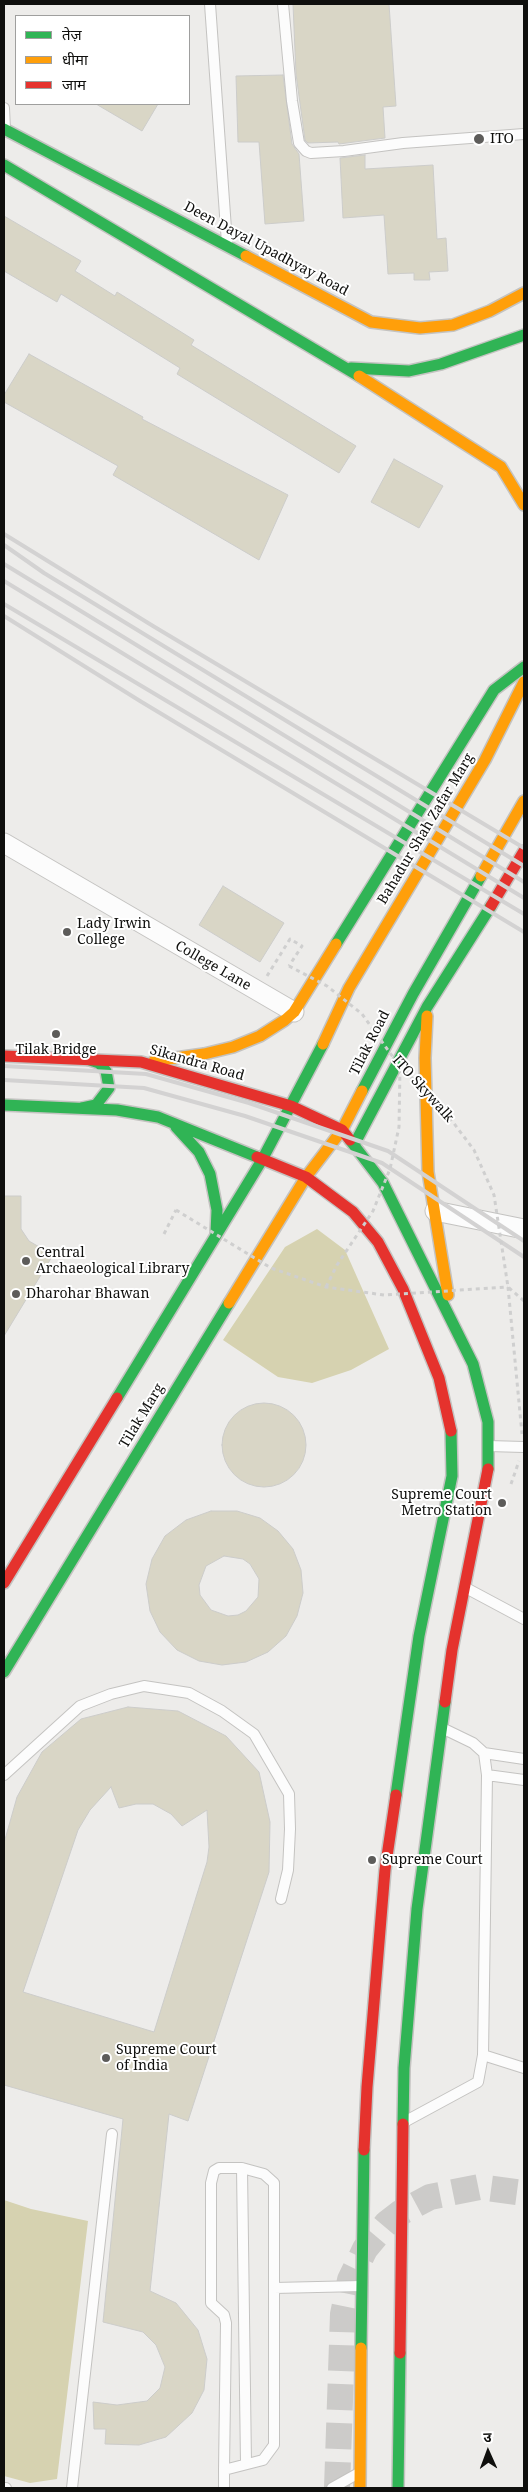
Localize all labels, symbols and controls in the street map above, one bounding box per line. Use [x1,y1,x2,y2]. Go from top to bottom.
legend [15,15,190,105]
text: तेज़ [62,24,82,44]
text: धीमा [62,49,88,69]
text: जाम [62,74,86,94]
place label: ITO [490,131,514,147]
marker: ITO [472,132,486,146]
street label: Deen Dayal Upadhyay Road [181,198,351,300]
street label: Bahadur Shah Zafar Marg [374,751,478,907]
place label: Lady Irwin College [77,916,151,949]
marker: Lady Irwin College [61,926,73,938]
street label: College Lane [172,938,254,994]
street label: Tilak Road [346,1008,394,1078]
marker: Tilak Bridge [50,1028,62,1040]
place label: Tilak Bridge [16,1042,96,1058]
street label: Sikandra Road [148,1042,246,1084]
street label: ITO Skywalk [389,1052,457,1126]
place label: Central Archaeological Library [36,1245,189,1278]
marker: Central Archaeological Library [20,1255,32,1267]
place label: Dharohar Bhawan [26,1286,150,1302]
marker: Dharohar Bhawan [10,1288,22,1300]
street label: Tilak Marg [116,1381,168,1451]
place label: Supreme Court Metro Station [391,1487,492,1520]
marker: Supreme Court Metro Station [496,1497,508,1509]
place label: Supreme Court [382,1852,483,1868]
marker: Supreme Court [366,1854,378,1866]
place label: Supreme Court of India [116,2042,217,2074]
marker: Supreme Court of India [100,2052,112,2064]
north arrow [463,2427,513,2477]
text: उ [483,2427,492,2446]

